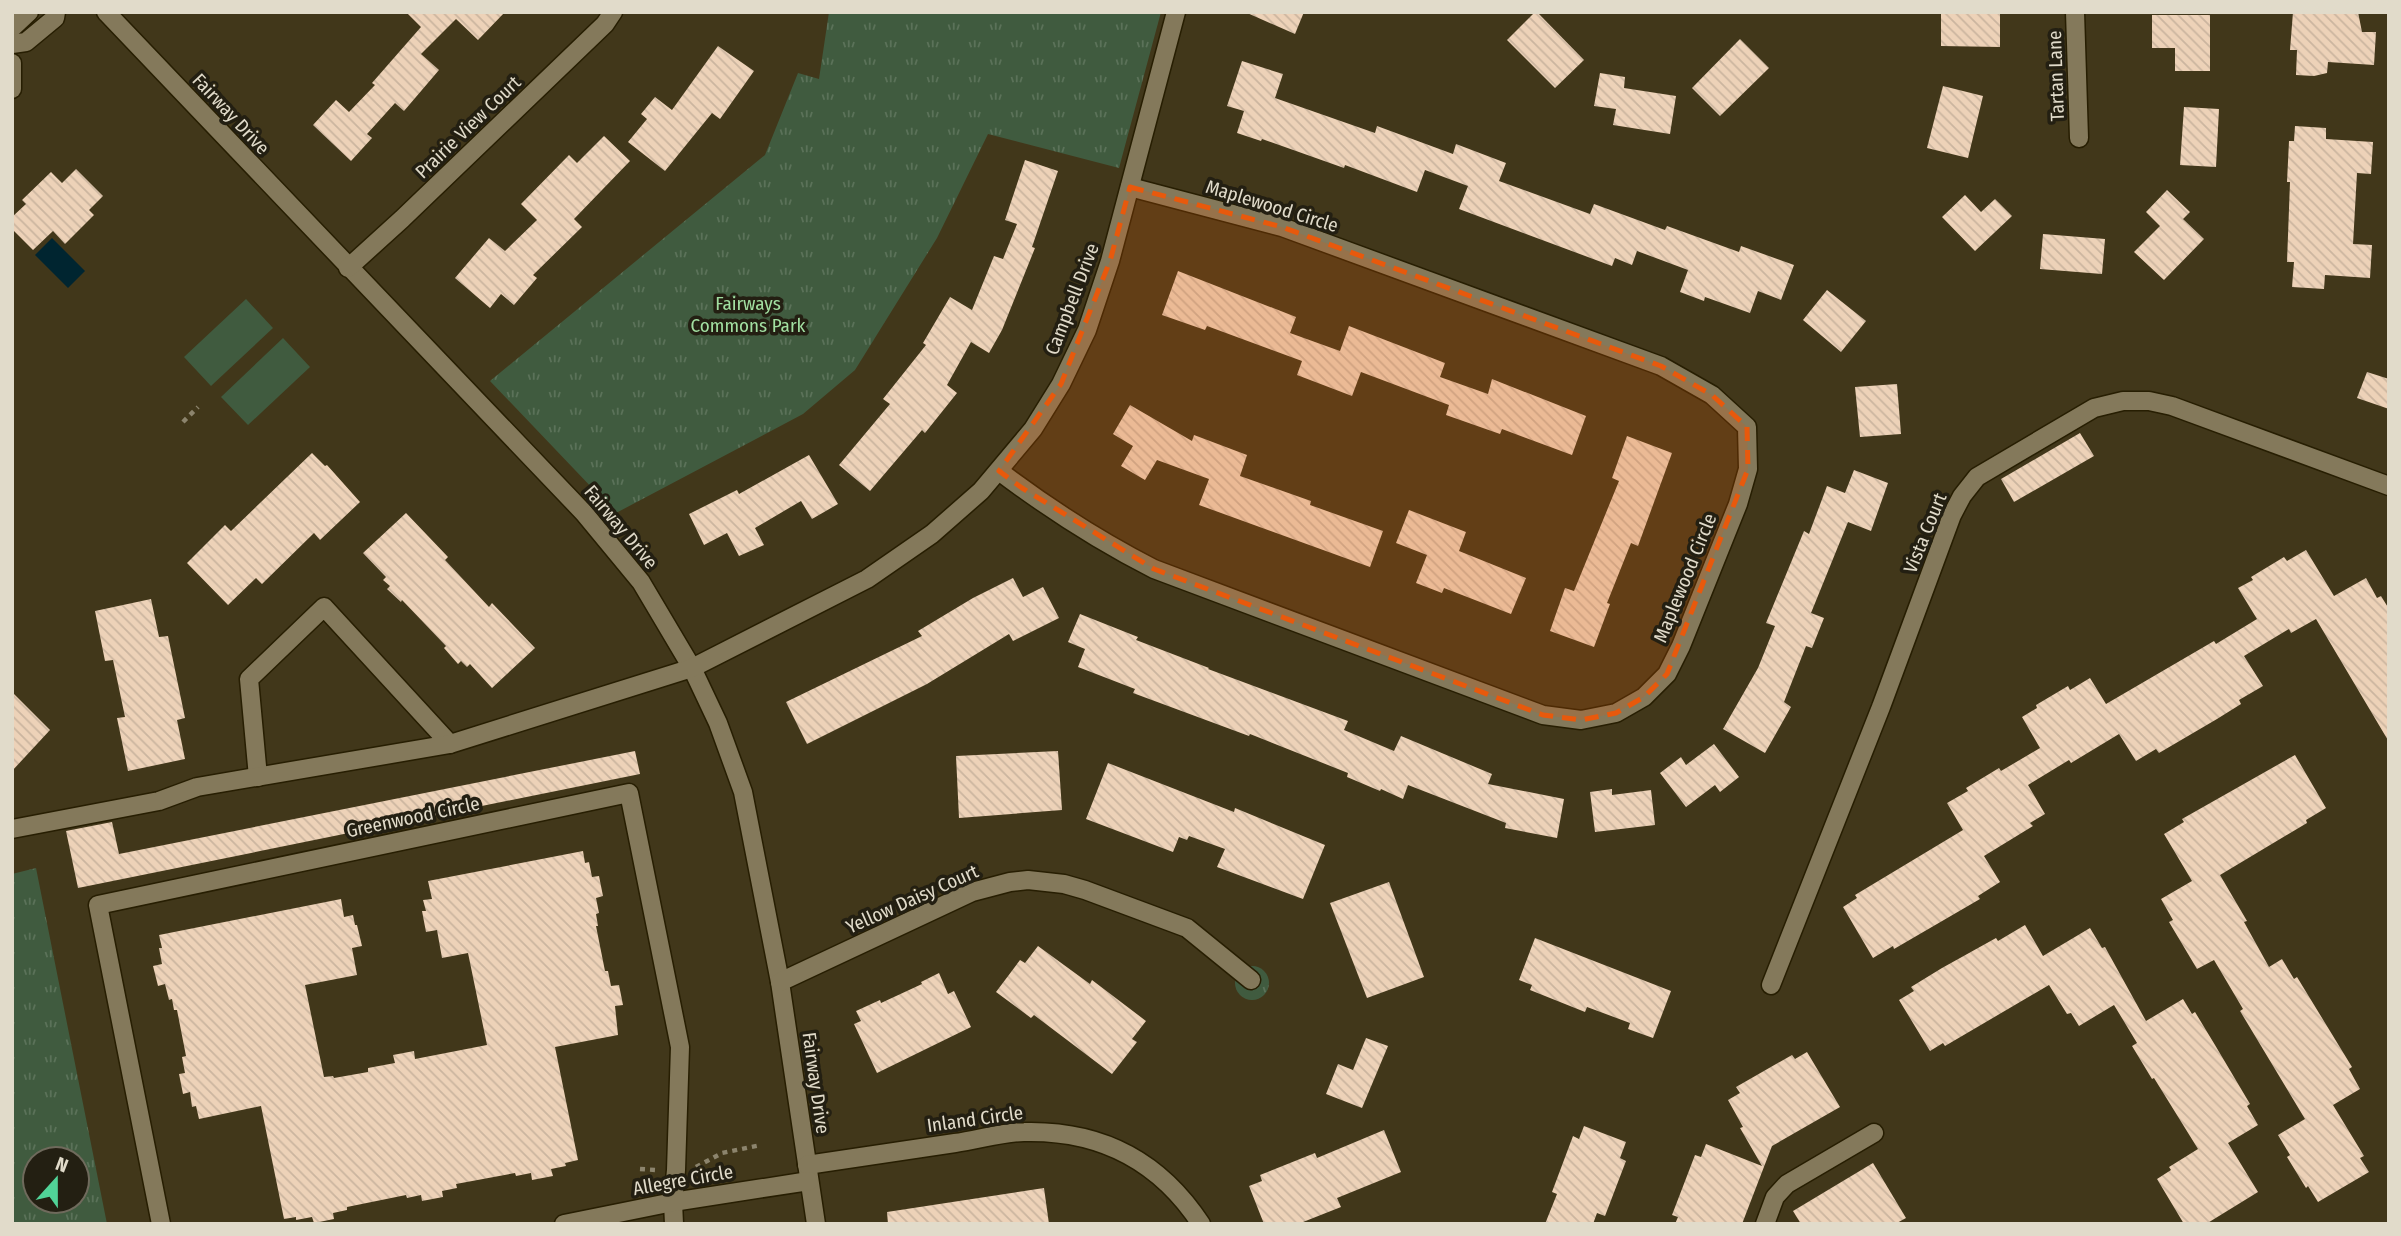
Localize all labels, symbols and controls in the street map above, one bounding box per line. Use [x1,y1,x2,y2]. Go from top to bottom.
street label: Tartan Lane [2043,30,2069,122]
street label: Fairway Drive [188,69,274,159]
street label: Prairie View Court [410,70,526,183]
street label: Maplewood Circle [1203,175,1341,237]
street label: Campbell Drive [1040,240,1104,358]
park label: Fairways Commons Park [691,292,806,337]
street label: Fairway Drive [579,480,663,574]
street label: Vista Court [1899,489,1952,576]
street label: Maplewood Circle [1649,510,1721,646]
street label: Greenwood Circle [344,792,482,842]
street label: Yellow Daisy Court [842,859,982,938]
street label: Fairway Drive [797,1031,835,1135]
street label: Inland Circle [925,1101,1025,1137]
north arrow [21,1145,91,1215]
text: N [52,1152,71,1177]
street label: Allegre Circle [631,1160,735,1200]

